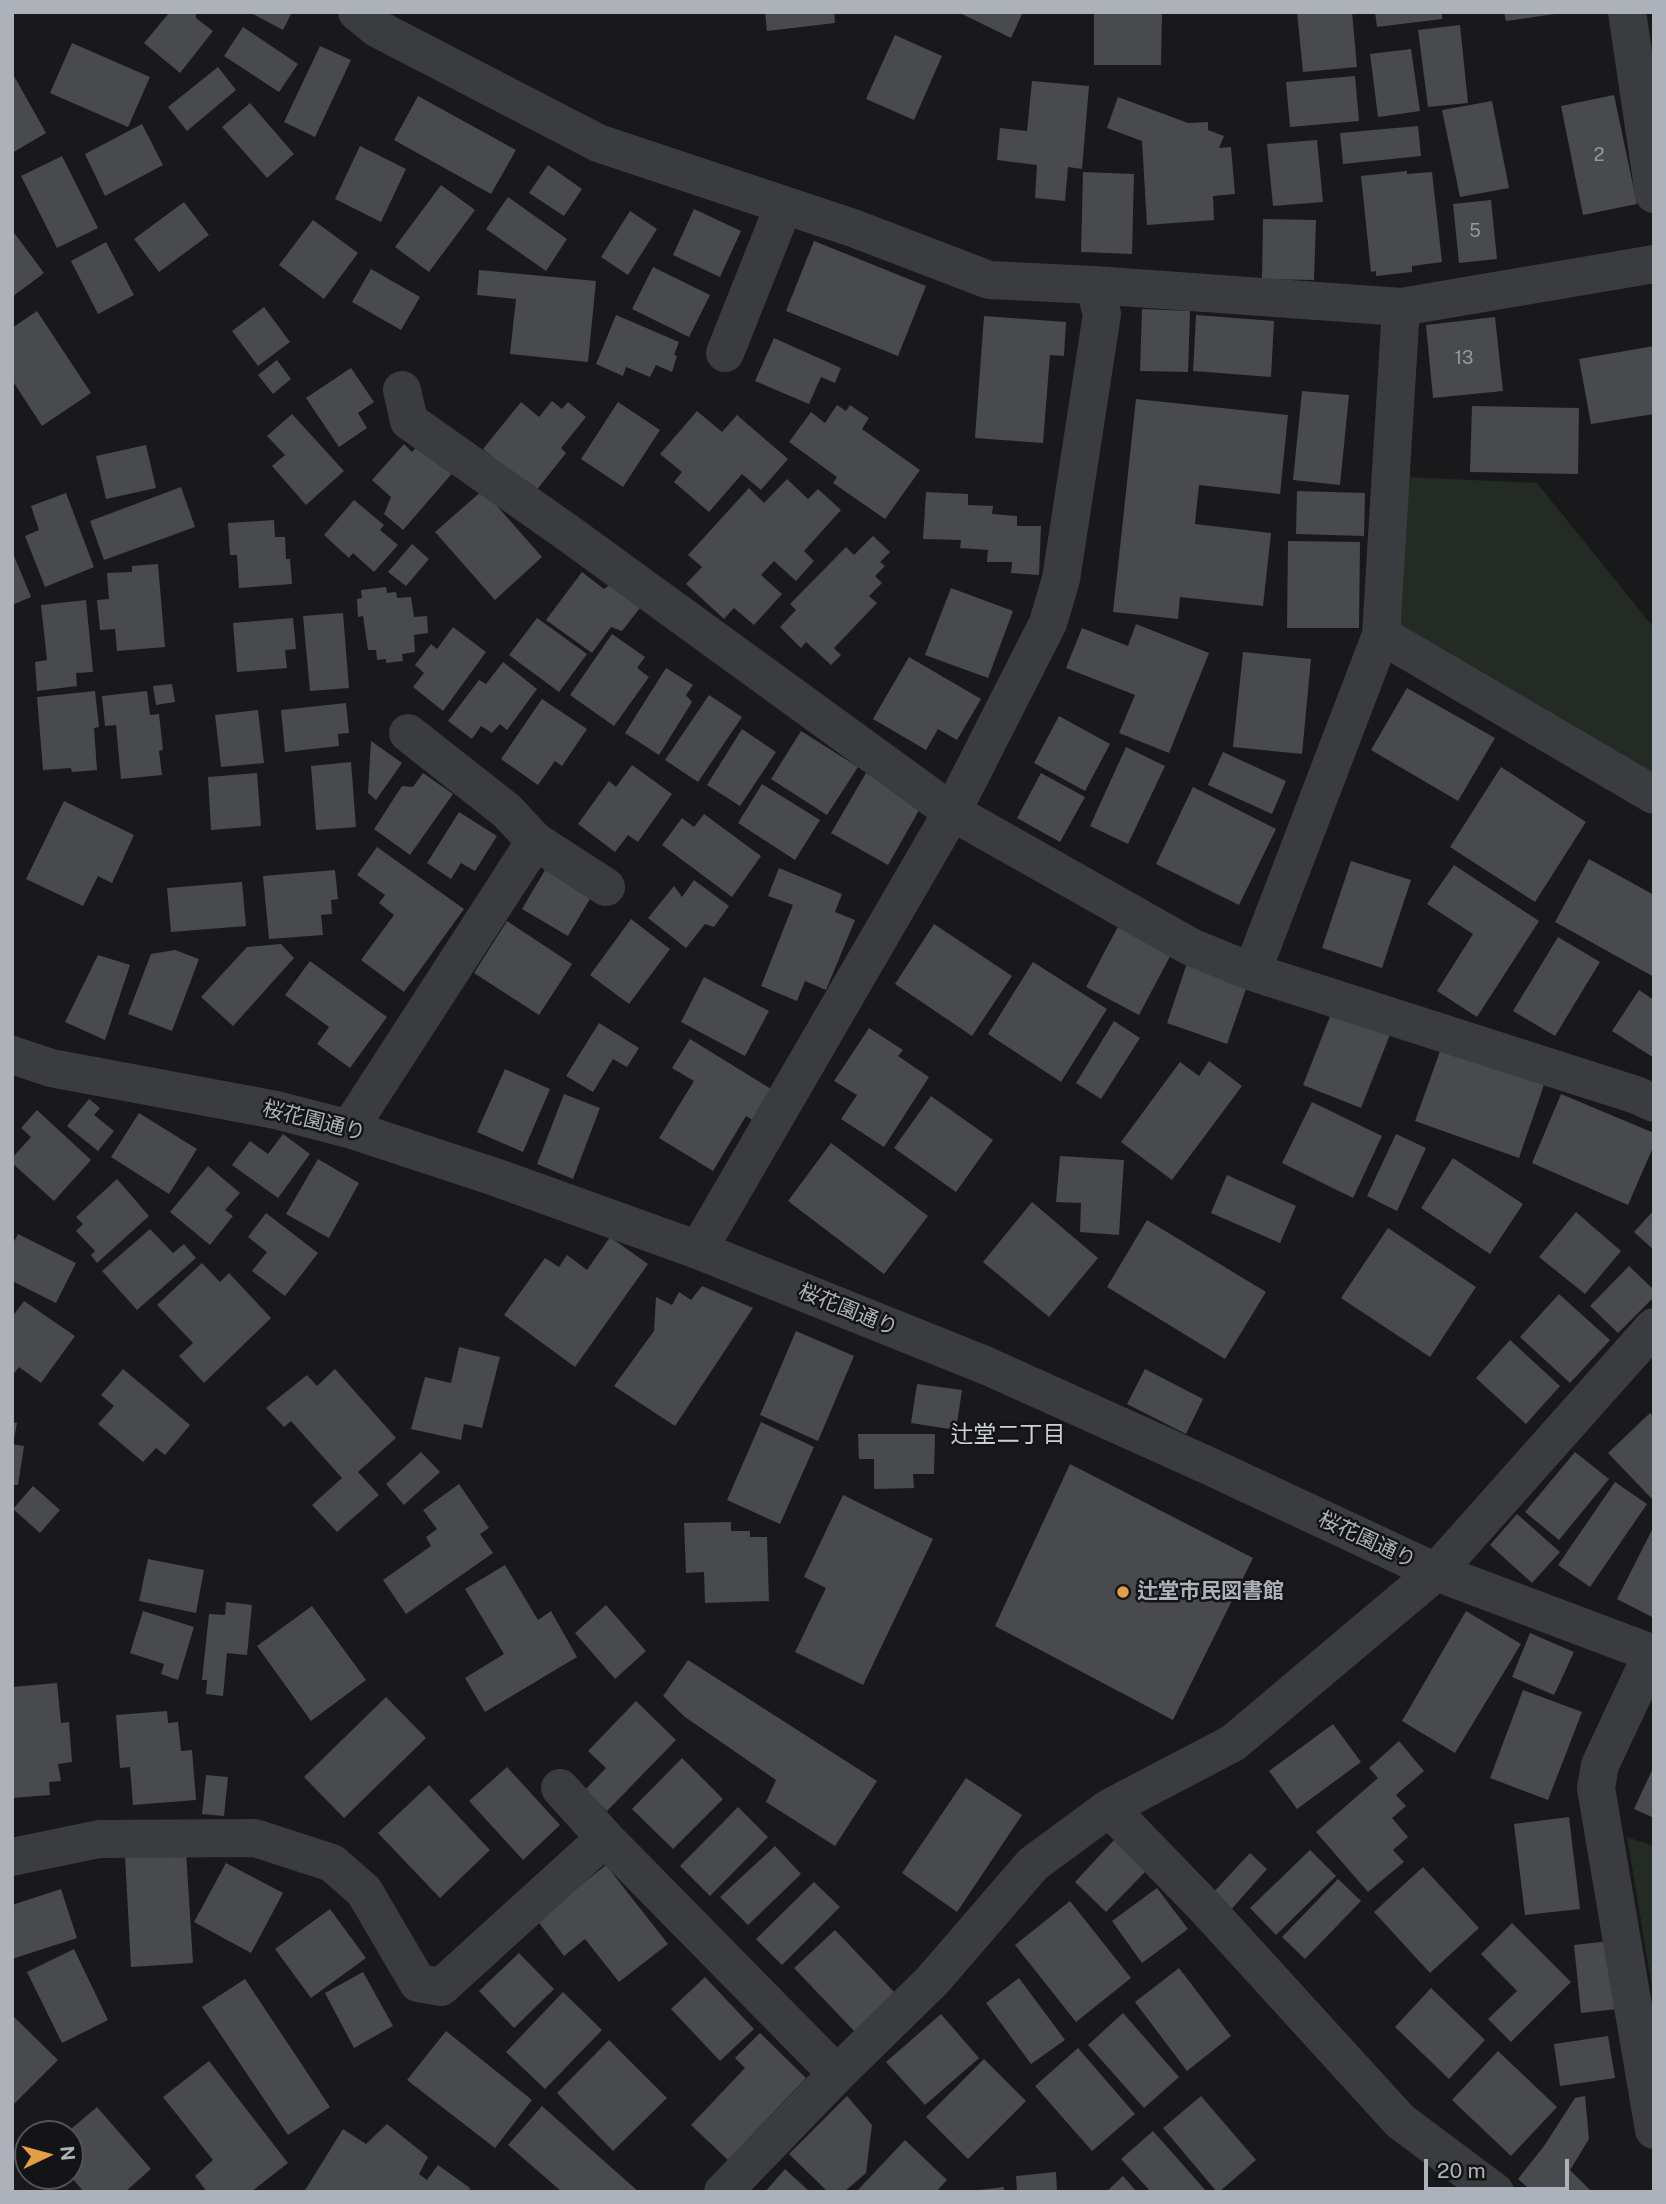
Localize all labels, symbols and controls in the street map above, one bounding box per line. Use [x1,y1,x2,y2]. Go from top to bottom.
house number: 2 [1594,144,1604,166]
house number: 5 [1469,220,1481,242]
house number: 13 [1455,347,1473,369]
street label: 桜花園通り [260,1096,368,1146]
street label: 桜花園通り [795,1279,901,1341]
district label: 辻堂二丁目 [951,1421,1065,1449]
street label: 桜花園通り [1314,1506,1420,1574]
place label: 辻堂市民図書館 [1137,1579,1284,1605]
marker: 辻堂市民図書館 [1115,1584,1131,1600]
north arrow [14,2120,84,2190]
scale bar [1428,2144,1573,2188]
text: N [56,2145,80,2162]
text: 20 m [1437,2158,1486,2183]

